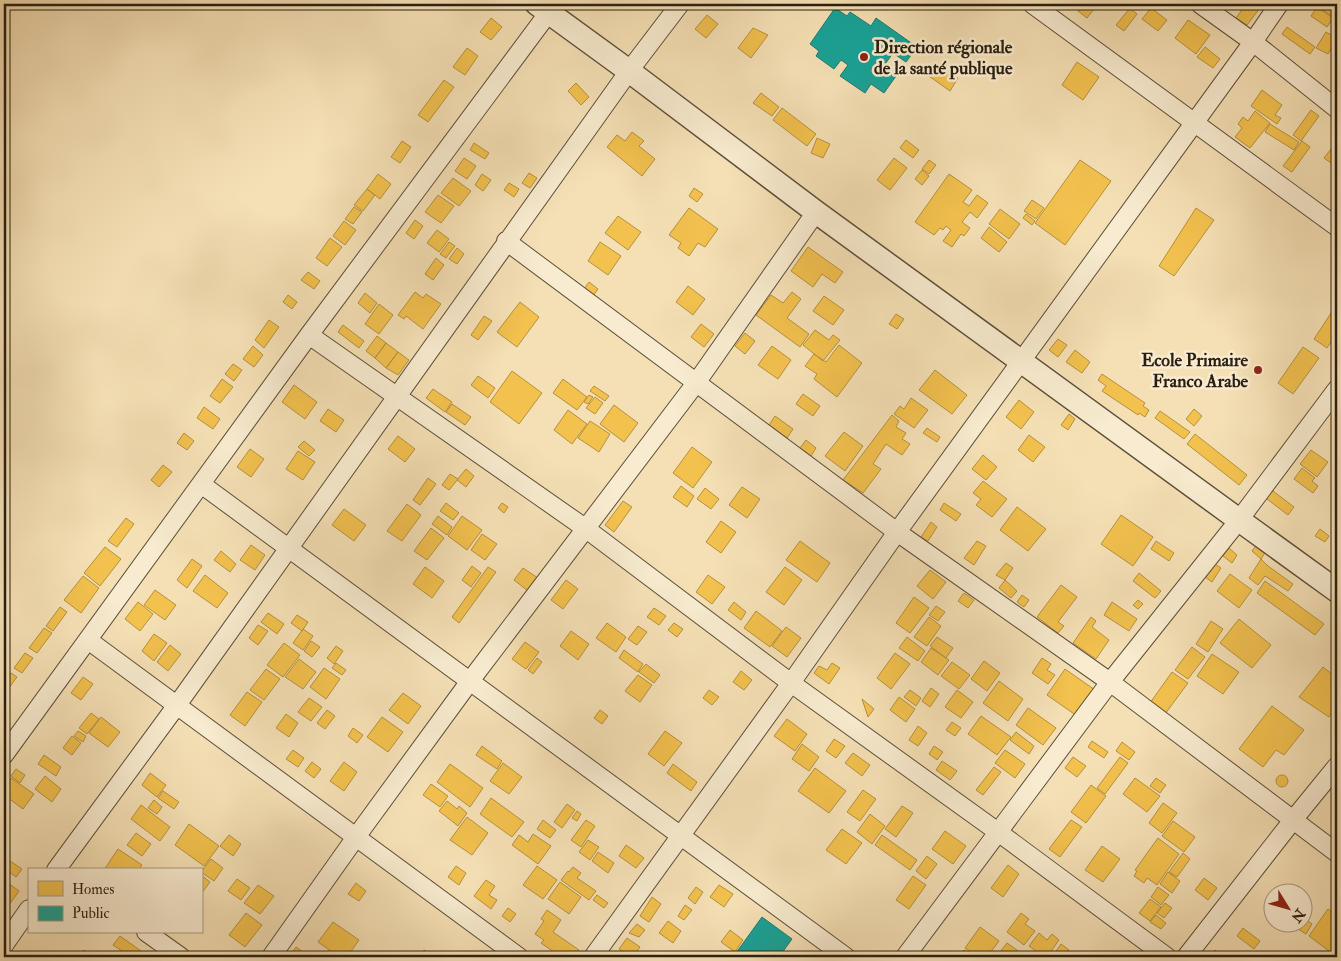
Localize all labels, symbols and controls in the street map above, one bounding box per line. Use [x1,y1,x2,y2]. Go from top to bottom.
place label: Direction régionale de la santé publique [874,36,1013,80]
marker: Direction régionale de la santé publique [858,51,870,63]
place label: Ecole Primaire Franco Arabe [1141,349,1248,393]
marker: Ecole Primaire Franco Arabe [1252,364,1264,376]
legend [28,868,202,934]
text: Homes [72,880,114,899]
north arrow [1264,884,1314,934]
text: Public [72,904,110,923]
text: N [1287,905,1309,926]

